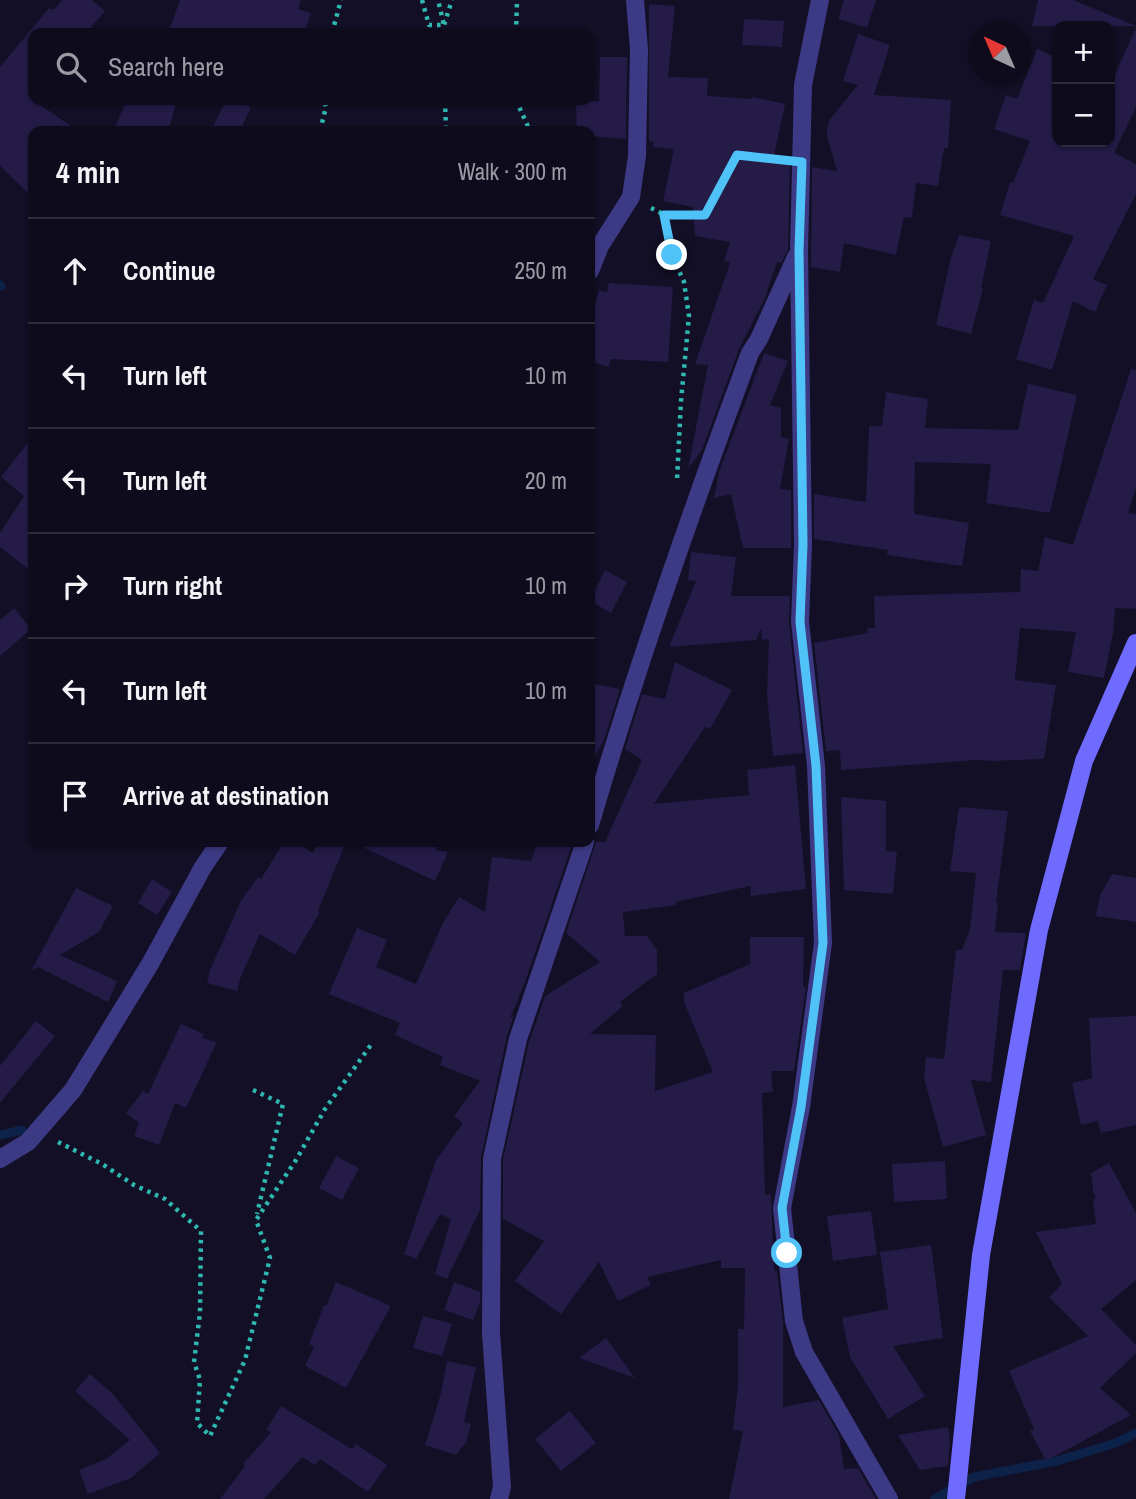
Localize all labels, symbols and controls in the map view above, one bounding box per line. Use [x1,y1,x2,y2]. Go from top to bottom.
north arrow [968,21,1031,84]
map controls [1052,21,1115,147]
button: + [1052,21,1115,84]
search box [28,28,595,105]
icon: search [52,48,90,86]
text: Search here [108,49,224,84]
button: − [1052,84,1115,147]
text: 4 min [56,152,120,192]
text: Walk · 300 m [458,156,567,187]
route end [656,239,687,270]
icon: ahead [56,252,94,290]
text: Continue [123,253,215,288]
text: 250 m [515,255,567,286]
icon: left [56,357,94,395]
text: Turn left [123,358,207,393]
text: 10 m [525,360,567,391]
icon: left [56,462,94,500]
text: Turn left [123,463,207,498]
text: 20 m [525,465,567,496]
icon: right [56,567,94,605]
text: Turn right [123,568,222,603]
text: 10 m [525,570,567,601]
icon: left [56,672,94,710]
text: Turn left [123,673,207,708]
text: 10 m [525,675,567,706]
icon: arrive [56,777,94,815]
text: Arrive at destination [123,778,329,813]
route start [771,1237,802,1268]

